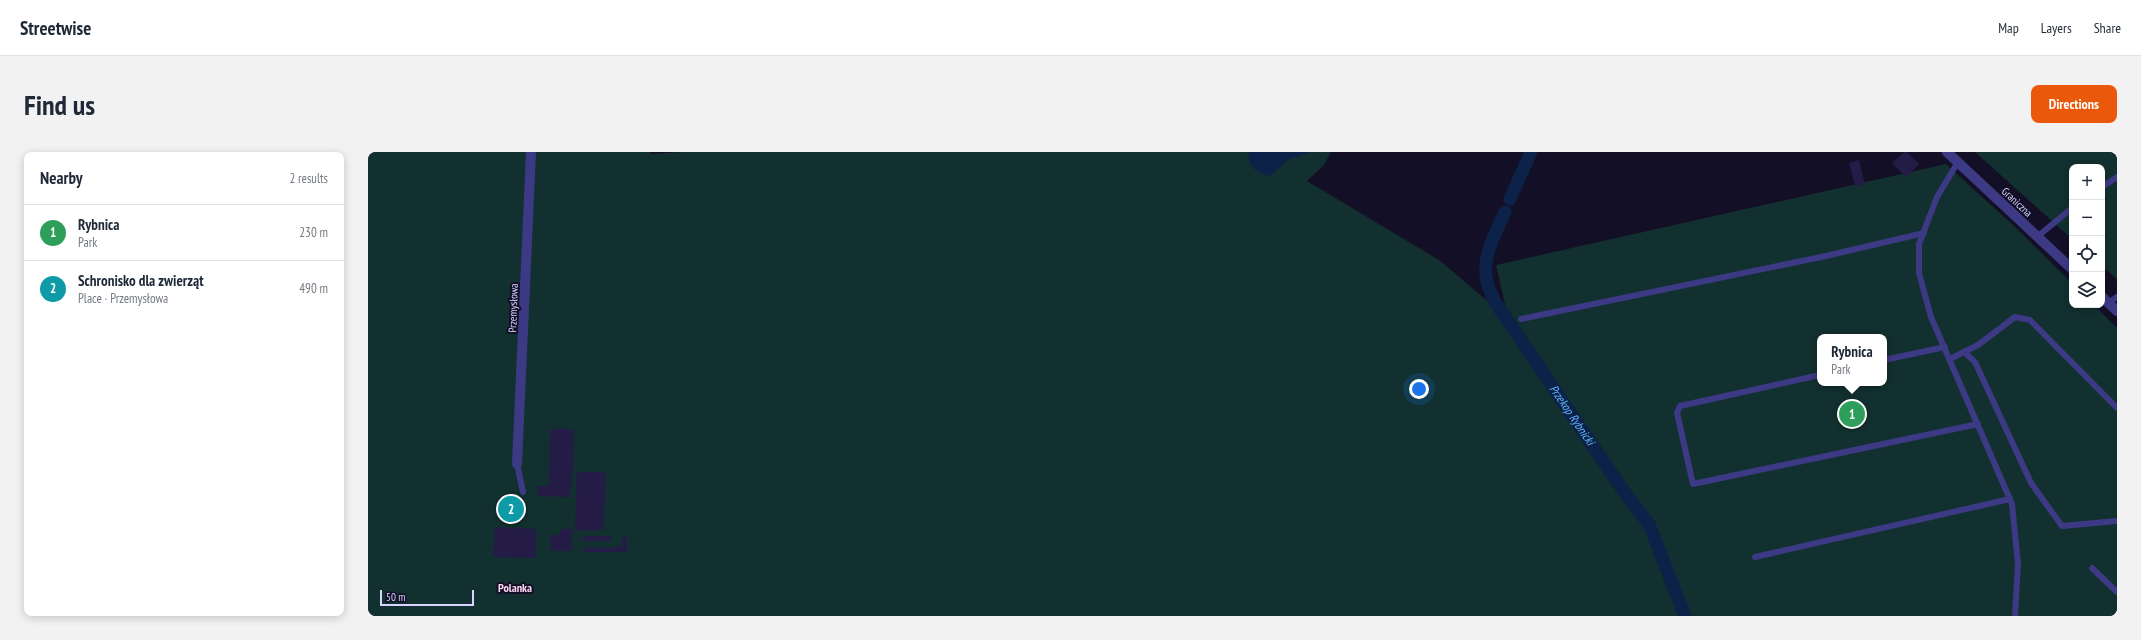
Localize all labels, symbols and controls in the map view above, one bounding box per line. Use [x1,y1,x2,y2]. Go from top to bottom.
text: Streetwise [20,16,91,40]
text: Map [1998,19,2019,37]
text: Layers [2041,19,2072,37]
text: Share [2094,19,2121,37]
button: Directions [2031,85,2117,123]
text: Find us [24,86,95,123]
map controls [2069,164,2105,308]
button: + [2069,164,2105,200]
text: Nearby [40,167,83,189]
text: 2 results [289,170,328,187]
street label: Graniczna [1999,184,2035,220]
button: − [2069,200,2105,236]
text: Rybnica [78,215,120,234]
text: 1 [50,224,56,241]
text: 230 m [299,224,328,241]
text: Park [78,234,97,251]
button: locate [2069,236,2105,272]
text: Schronisko dla zwierząt [78,271,204,290]
button: layers [2069,272,2105,308]
text: 2 [50,280,56,297]
text: 490 m [299,280,328,297]
street label: Przemysłowa [505,283,521,333]
text: Place · Przemysłowa [78,290,168,307]
popup [1817,334,1887,386]
text: Rybnica [1831,342,1873,361]
text: Park [1831,361,1851,378]
your location [1409,379,1429,399]
water label: Przekop Rybnicki [1547,382,1599,449]
pin: 1 [1839,399,1865,429]
pin: 2 [498,494,524,524]
district label: Polanka [498,580,532,595]
scale bar [380,588,474,607]
text: 50 m [386,590,405,604]

